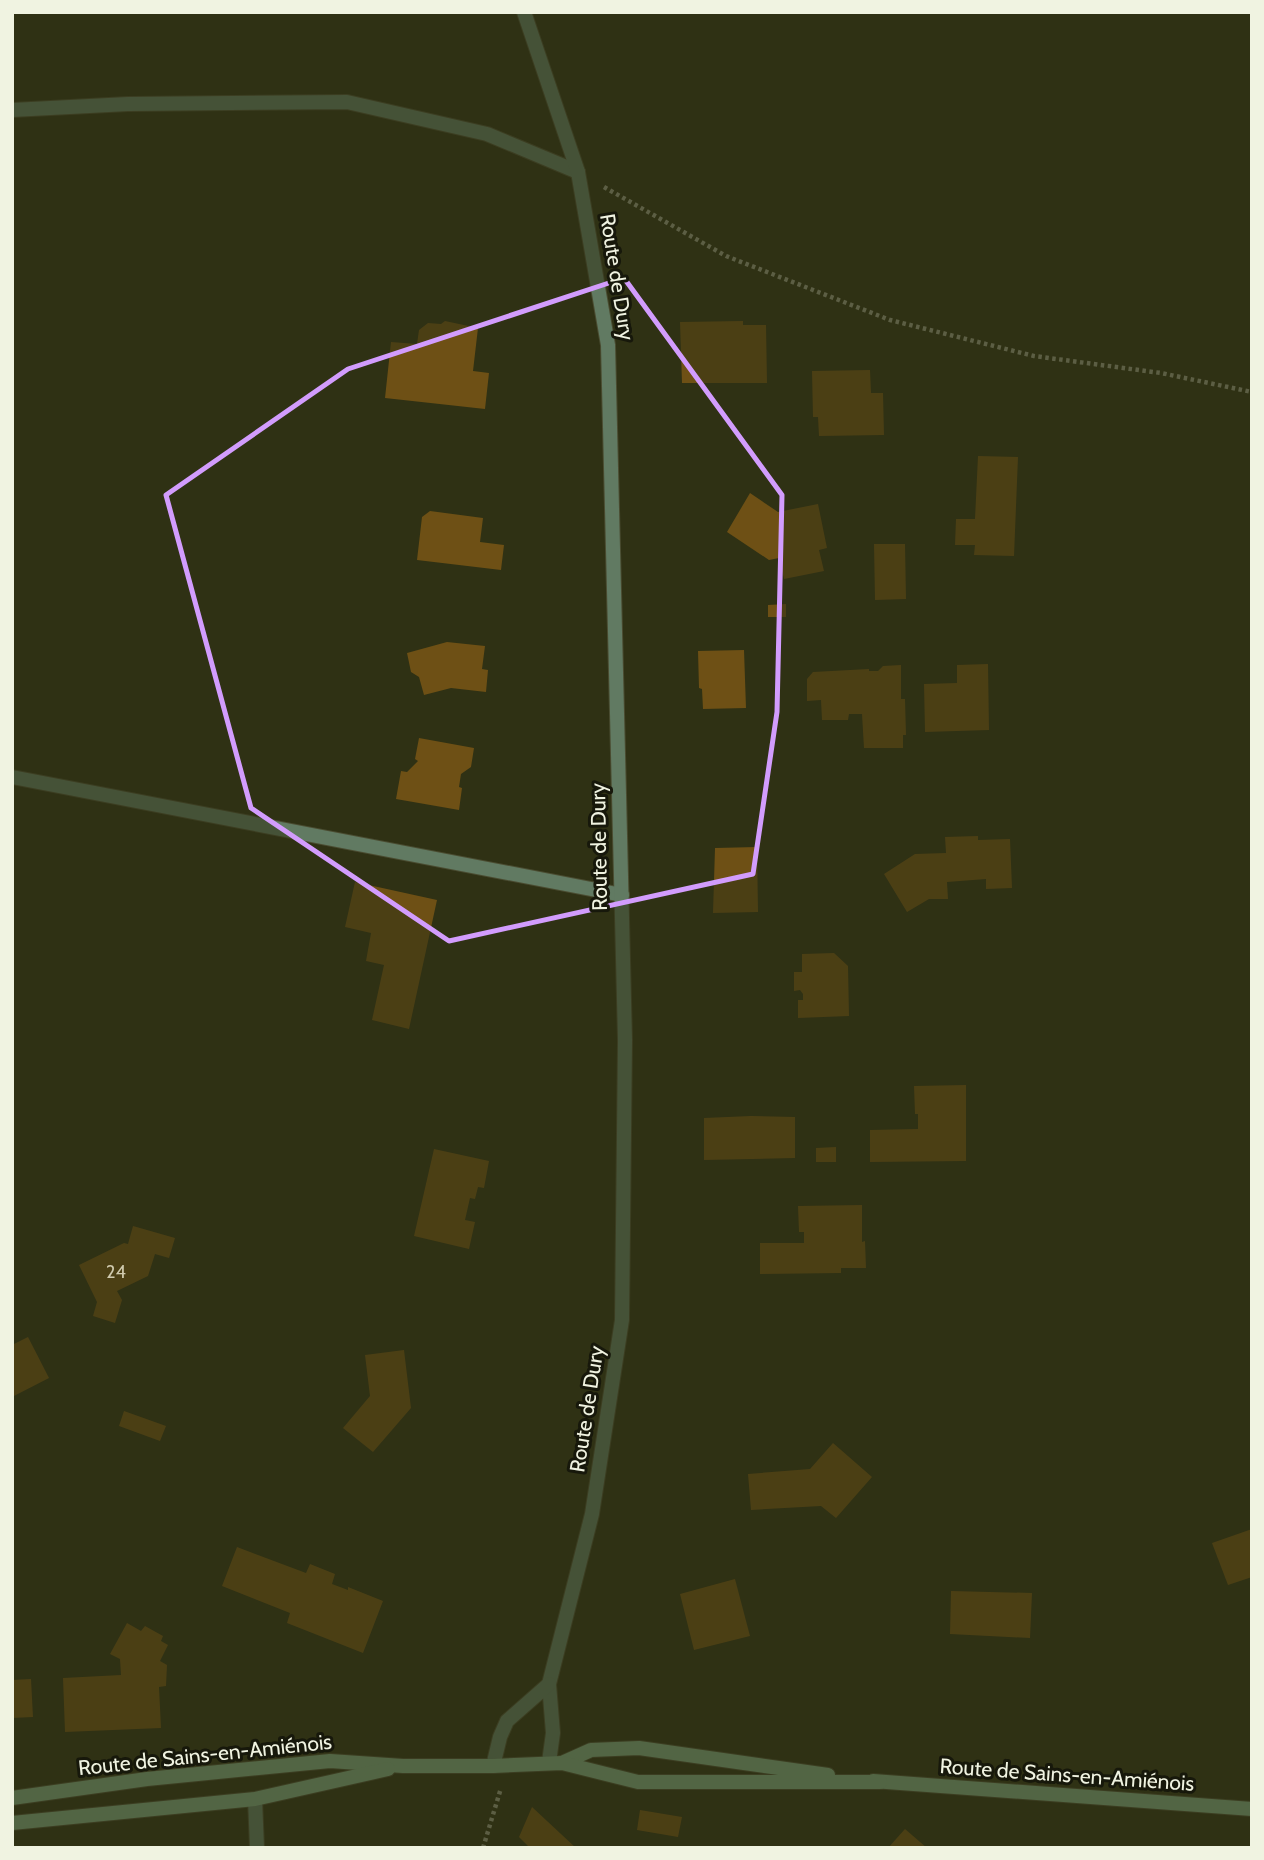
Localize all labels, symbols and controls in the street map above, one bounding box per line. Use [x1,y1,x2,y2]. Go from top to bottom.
street label: Route de Dury [595,212,640,342]
street label: Route de Dury [585,783,612,911]
house number: 24 [106,1261,126,1283]
street label: Route de Dury [564,1343,609,1474]
street label: Route de Sains-en-Amiénois [77,1729,333,1780]
street label: Route de Sains-en-Amiénois [939,1753,1195,1796]

